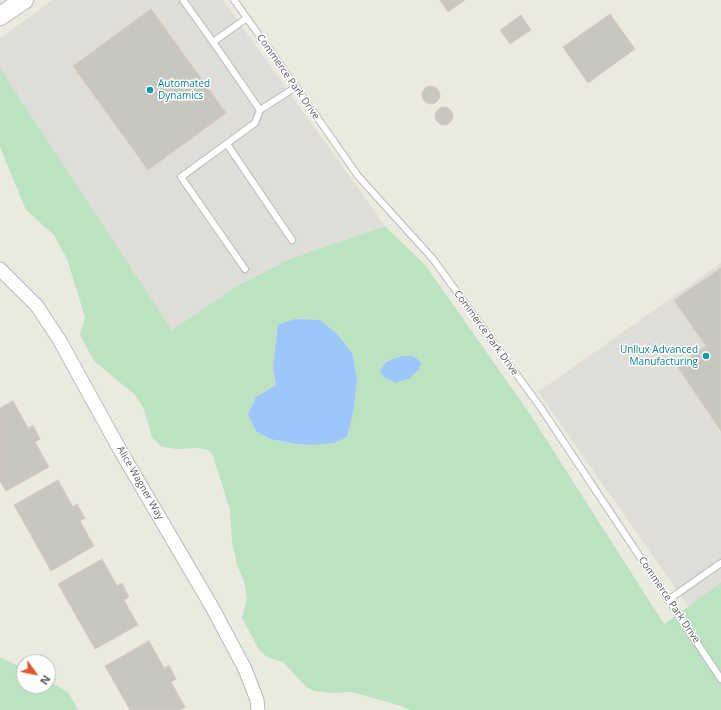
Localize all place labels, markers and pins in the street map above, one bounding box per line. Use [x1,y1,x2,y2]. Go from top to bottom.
place label: Automated Dynamics [158,78,210,102]
marker: Automated Dynamics [145,85,155,95]
place label: Unllux Advanced Manufacturing [620,344,698,368]
marker: Unllux Advanced Manufacturing [701,351,711,361]

